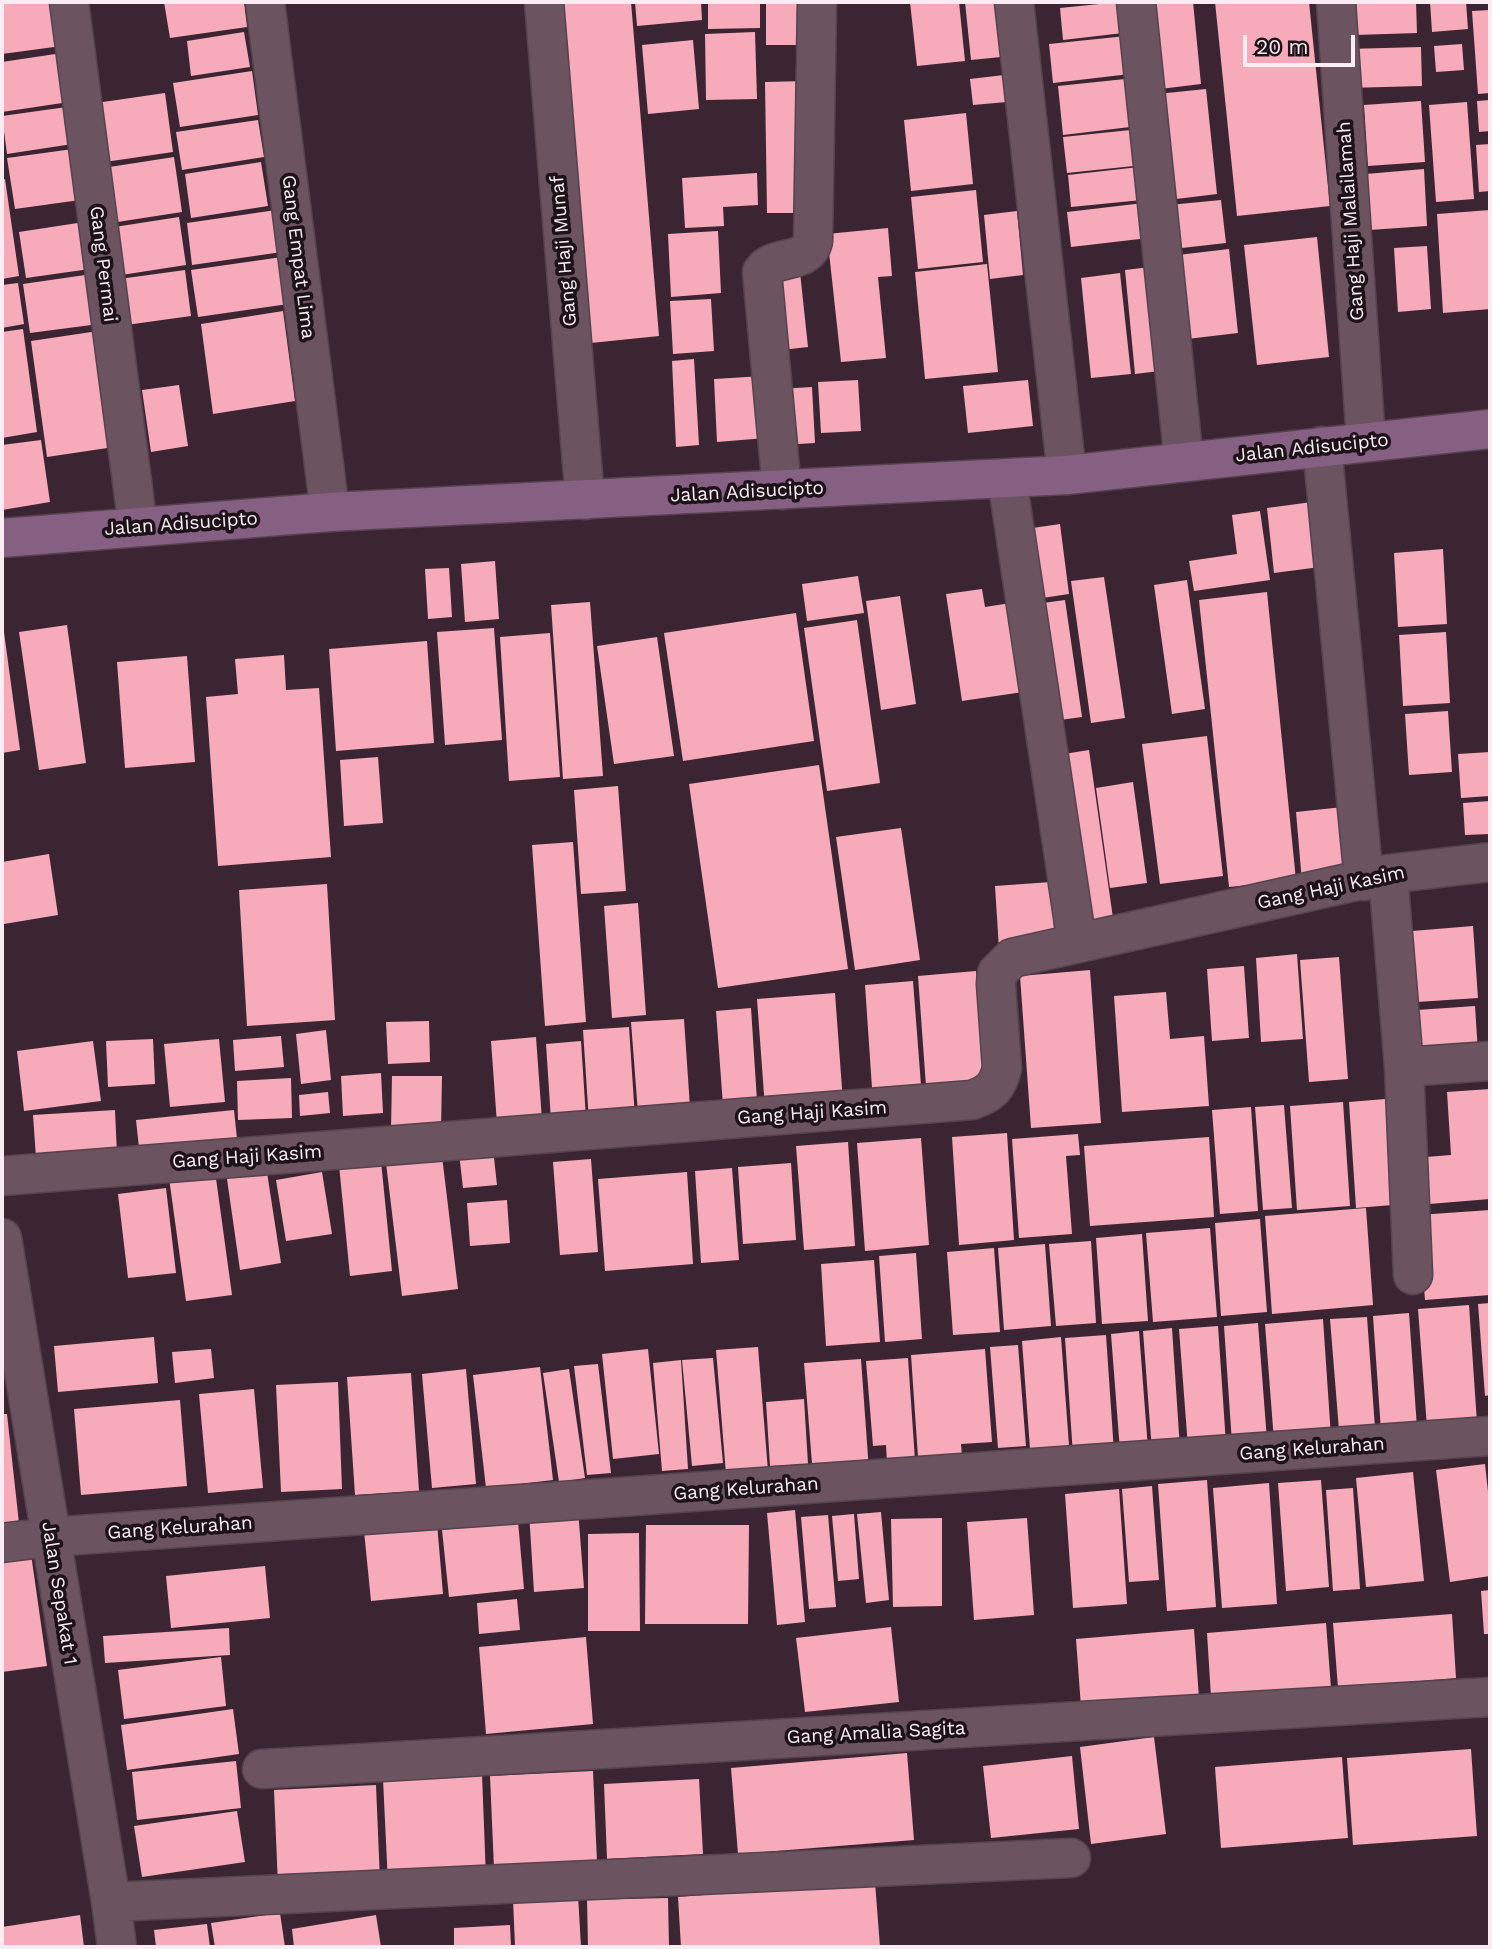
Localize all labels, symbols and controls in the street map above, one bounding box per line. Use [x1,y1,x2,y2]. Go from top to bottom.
scale bar [1247,21,1359,65]
text: 20 m [1256,34,1308,59]
street label: Gang Haji Malailamah [1333,121,1369,321]
street label: Gang Empat Lima [277,174,319,340]
street label: Gang Haji Munaf [546,174,582,328]
street label: Gang Permai [85,205,121,323]
street label: Jalan Adisucipto [1234,429,1390,467]
street label: Jalan Adisucipto [670,477,824,507]
street label: Jalan Adisucipto [103,507,259,541]
street label: Gang Haji Kasim [1255,861,1407,915]
street label: Gang Haji Kasim [736,1096,888,1130]
street label: Gang Haji Kasim [171,1140,323,1174]
street label: Gang Kelurahan [1239,1433,1385,1465]
street label: Gang Kelurahan [673,1473,819,1505]
street label: Gang Kelurahan [107,1512,253,1544]
street label: Jalan Sepakat 1 [36,1520,82,1666]
street label: Gang Amalia Sagita [786,1717,966,1749]

